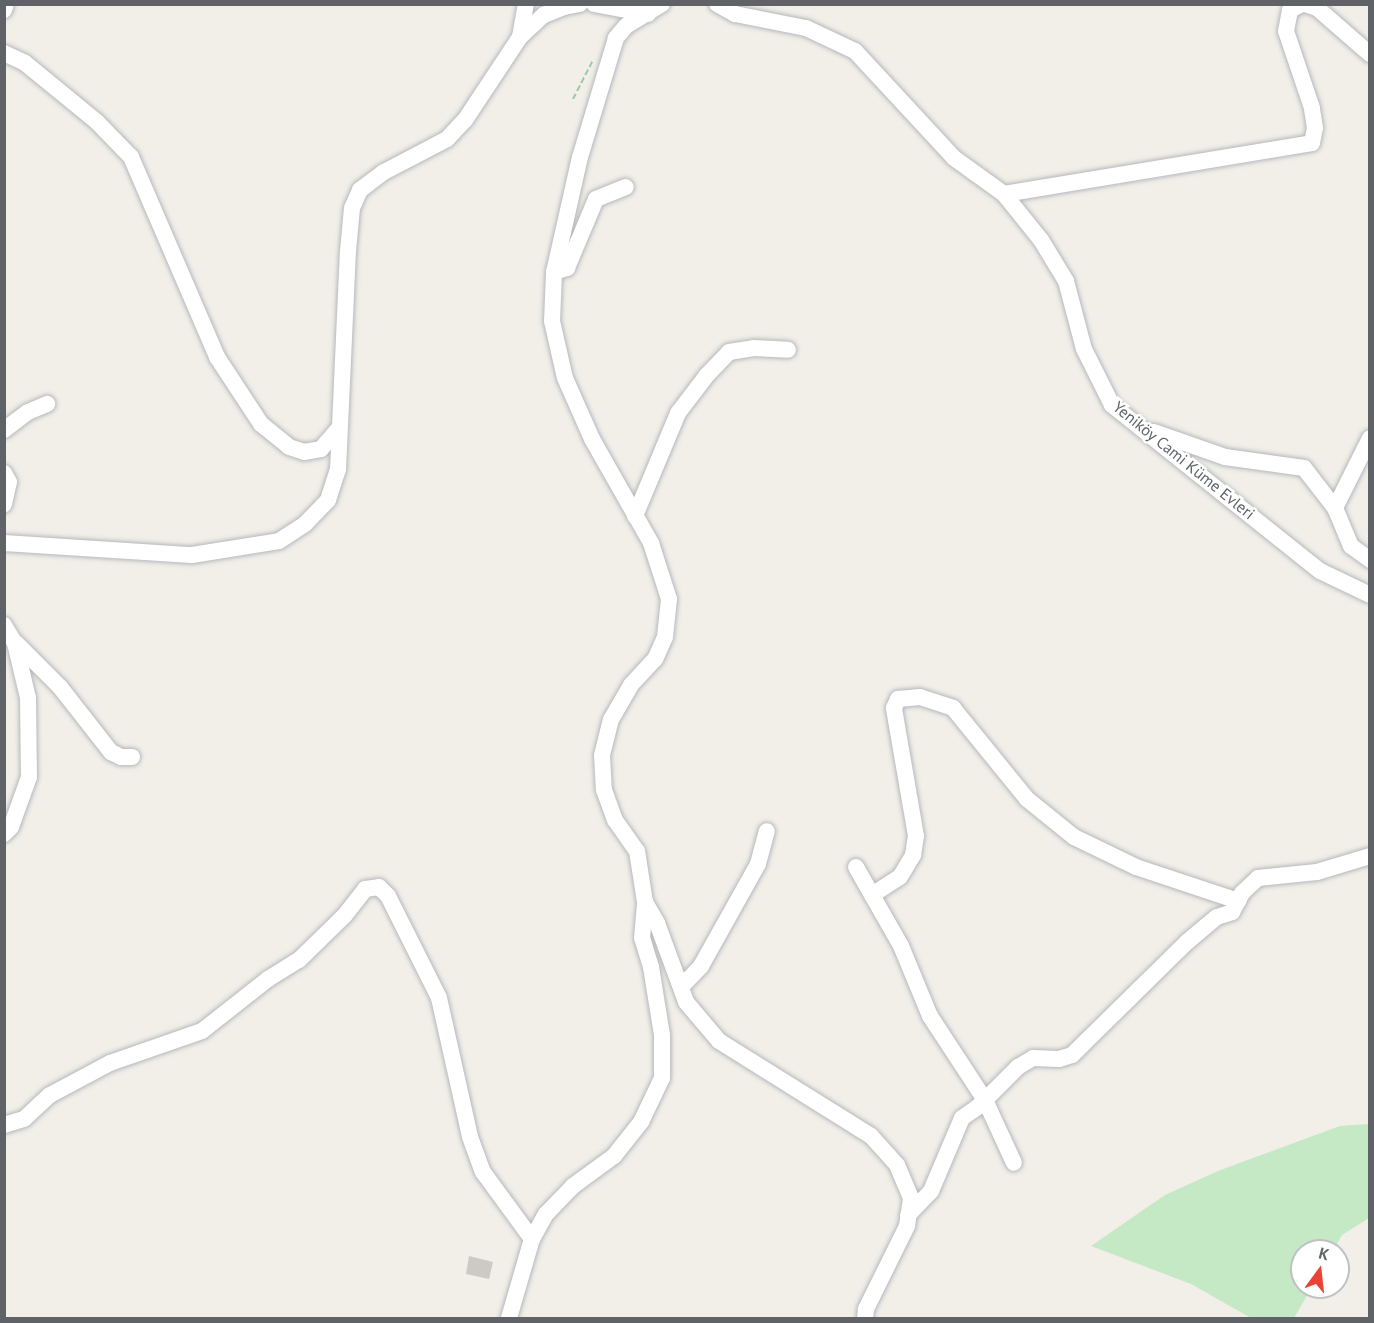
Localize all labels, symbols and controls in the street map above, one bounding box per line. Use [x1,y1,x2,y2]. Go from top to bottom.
street label: Yeniköy Cami Küme Evleri [1109,397,1259,523]
north arrow [1290,1239,1350,1299]
text: K [1317,1243,1332,1264]

